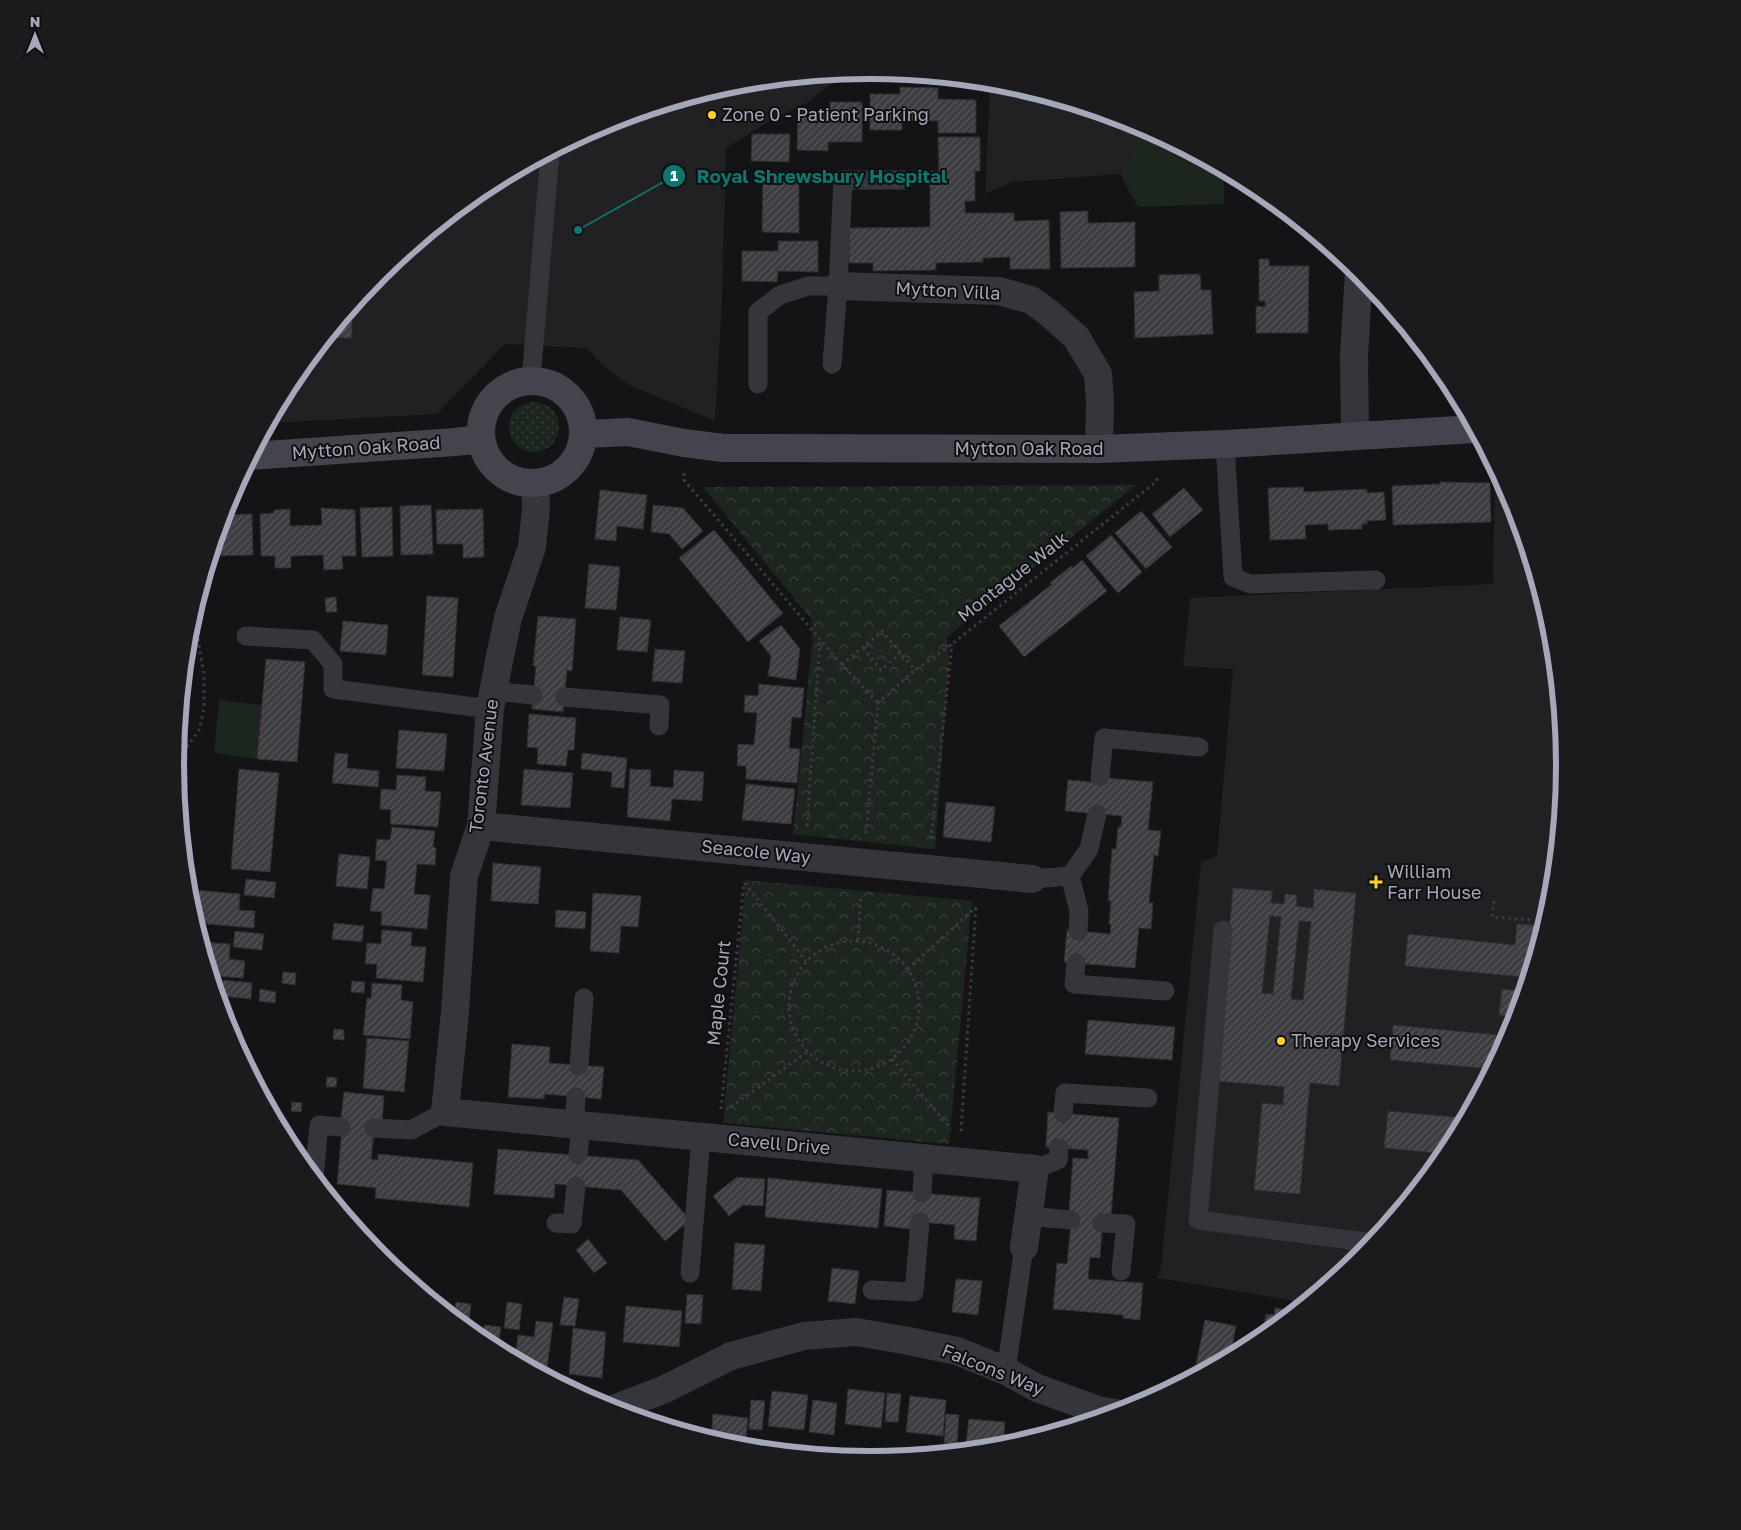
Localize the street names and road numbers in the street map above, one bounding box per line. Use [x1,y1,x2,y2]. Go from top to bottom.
street label: Mytton Villa [895,276,1001,304]
street label: Mytton Oak Road [291,431,441,463]
street label: Mytton Oak Road [955,437,1103,459]
street label: Montague Walk [953,526,1072,626]
street label: Toronto Avenue [464,698,502,834]
street label: Seacole Way [700,834,812,868]
street label: Maple Court [702,939,734,1047]
street label: Cavell Drive [727,1128,831,1158]
street label: Falcons Way [939,1339,1048,1400]

